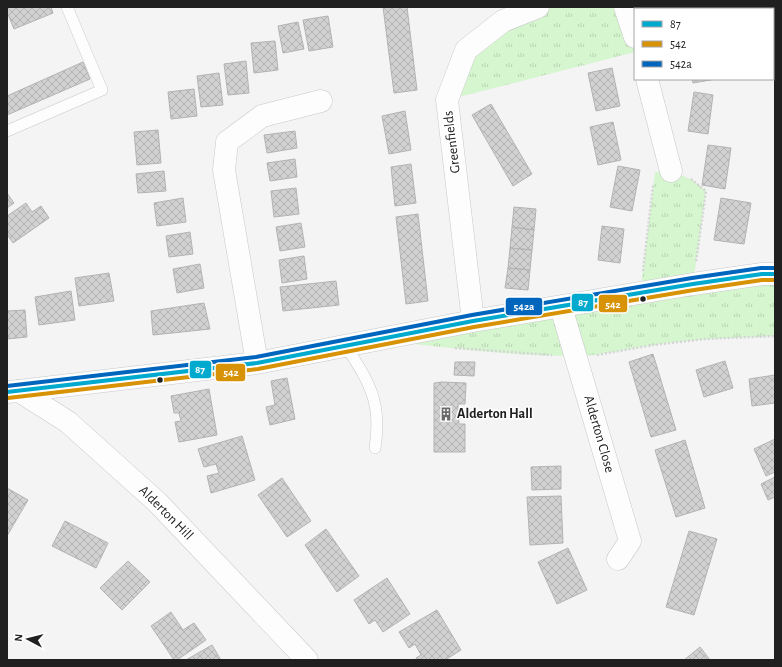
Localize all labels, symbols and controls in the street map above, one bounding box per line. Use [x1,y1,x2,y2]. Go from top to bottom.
legend [634,8,774,80]
text: 87 [670,18,681,30]
text: 542 [670,38,687,50]
text: 542a [670,58,692,70]
street label: Greenfields [441,110,463,174]
line badge: 87 [571,293,594,312]
line badge: 542 [598,294,628,313]
unlabelled marker [638,294,648,304]
line badge: 542a [505,297,543,316]
text: 87 [578,297,588,308]
text: 542 [605,299,621,310]
text: 542a [514,301,535,312]
line badge: 87 [189,360,212,379]
line badge: 542 [215,363,246,382]
text: 87 [195,364,205,375]
text: 542 [223,367,239,378]
unlabelled marker [155,375,165,385]
street label: Alderton Close [581,394,617,474]
building icon: Alderton Hall [438,406,454,422]
place label: Alderton Hall [457,407,533,421]
street label: Alderton Hill [136,483,196,543]
north arrow [8,619,48,659]
text: N [13,633,24,642]

